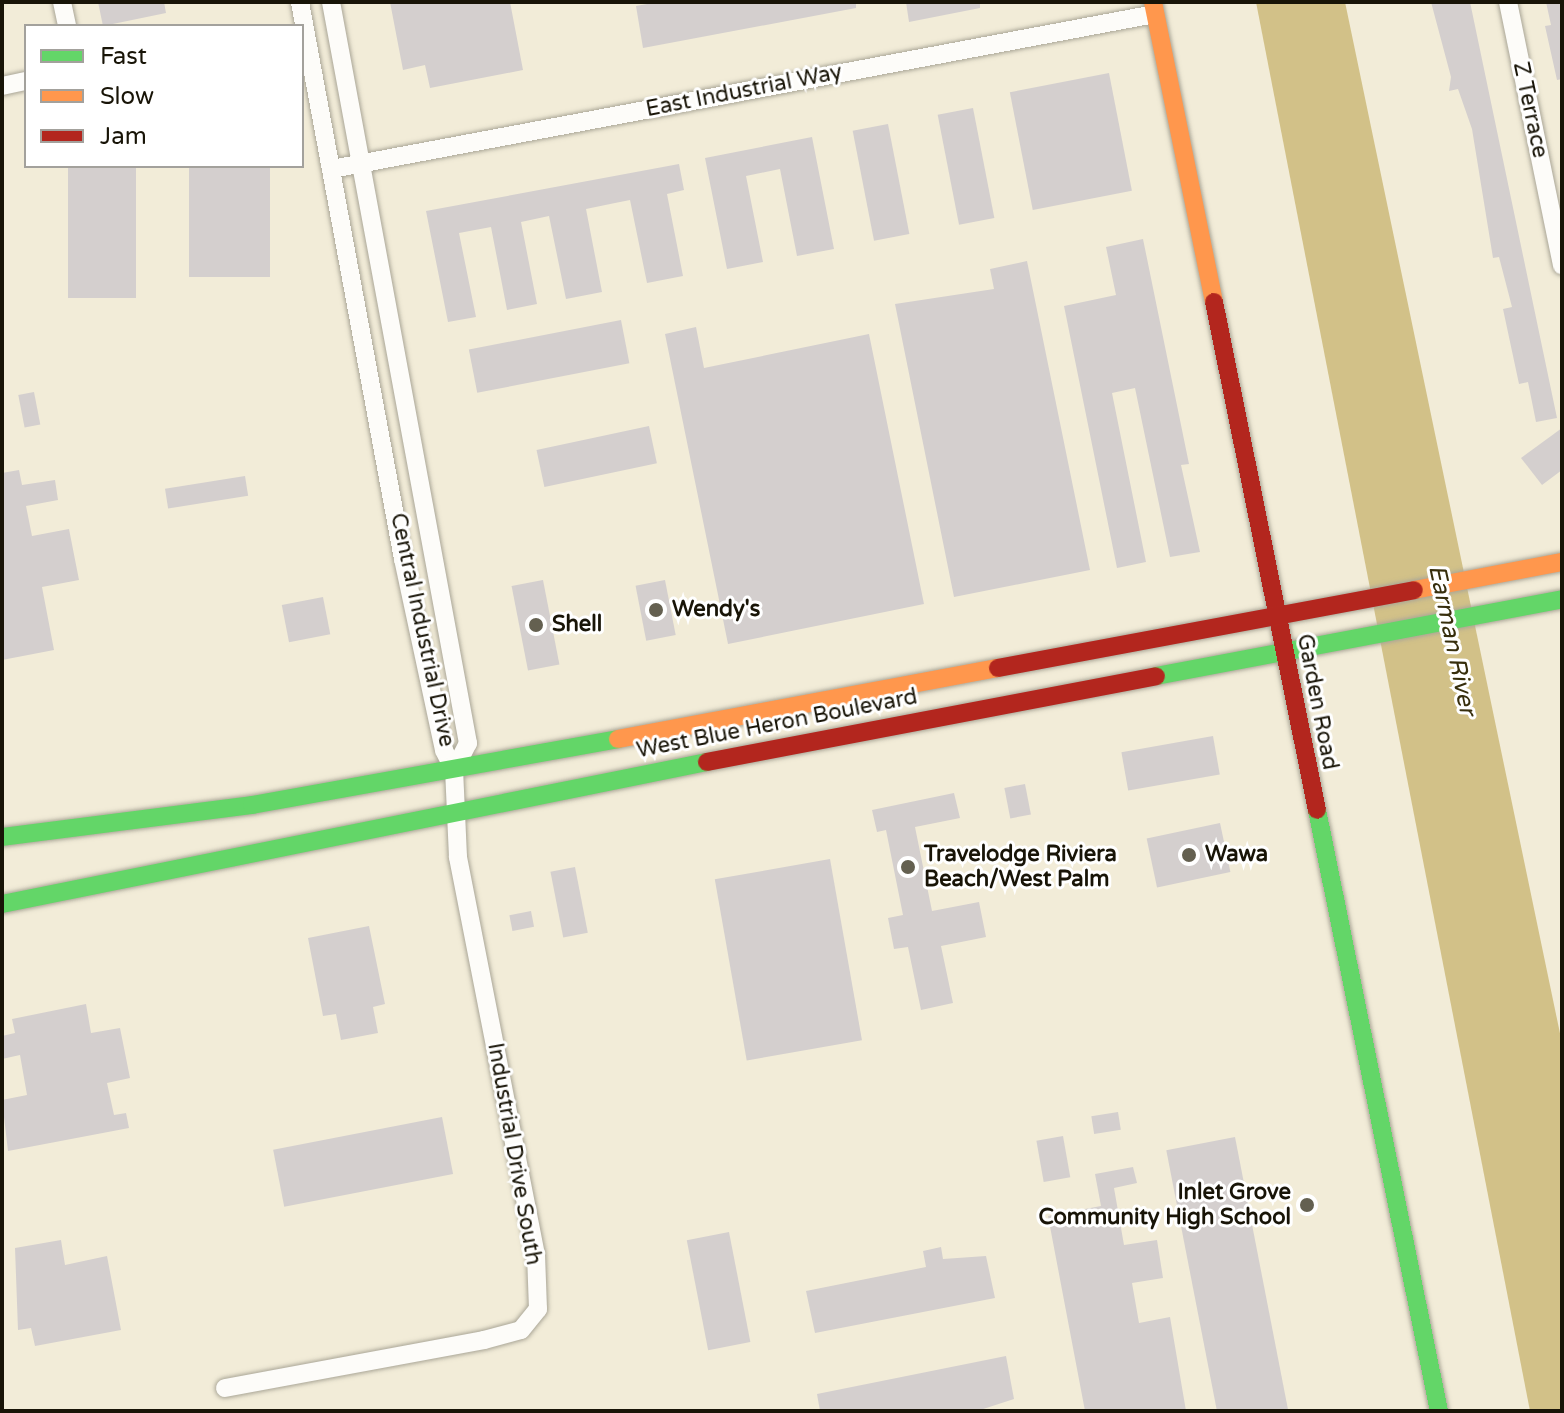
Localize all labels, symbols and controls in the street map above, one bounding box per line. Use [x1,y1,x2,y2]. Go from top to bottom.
legend [24,24,304,168]
text: Fast [100,42,147,71]
street label: East Industrial Way [644,59,844,123]
street label: Z Terrace [1507,60,1553,160]
text: Slow [100,82,154,111]
text: Jam [100,122,147,151]
street label: Central Industrial Drive [384,511,460,749]
water label: Earman River [1422,562,1482,718]
place label: Wendy's [672,597,760,623]
marker: Wendy's [647,601,665,619]
place label: Shell [552,612,602,638]
marker: Shell [527,616,545,634]
street label: Garden Road [1291,632,1343,772]
street label: West Blue Heron Boulevard [634,684,920,764]
place label: Travelodge Riviera Beach/West Palm [924,841,1117,892]
place label: Wawa [1205,842,1268,868]
marker: Wawa [1180,846,1198,864]
marker: Travelodge Riviera Beach/West Palm [899,858,917,876]
street label: Industrial Drive South [481,1041,547,1267]
place label: Inlet Grove Community High School [1039,1179,1291,1230]
marker: Inlet Grove Community High School [1298,1196,1316,1214]

